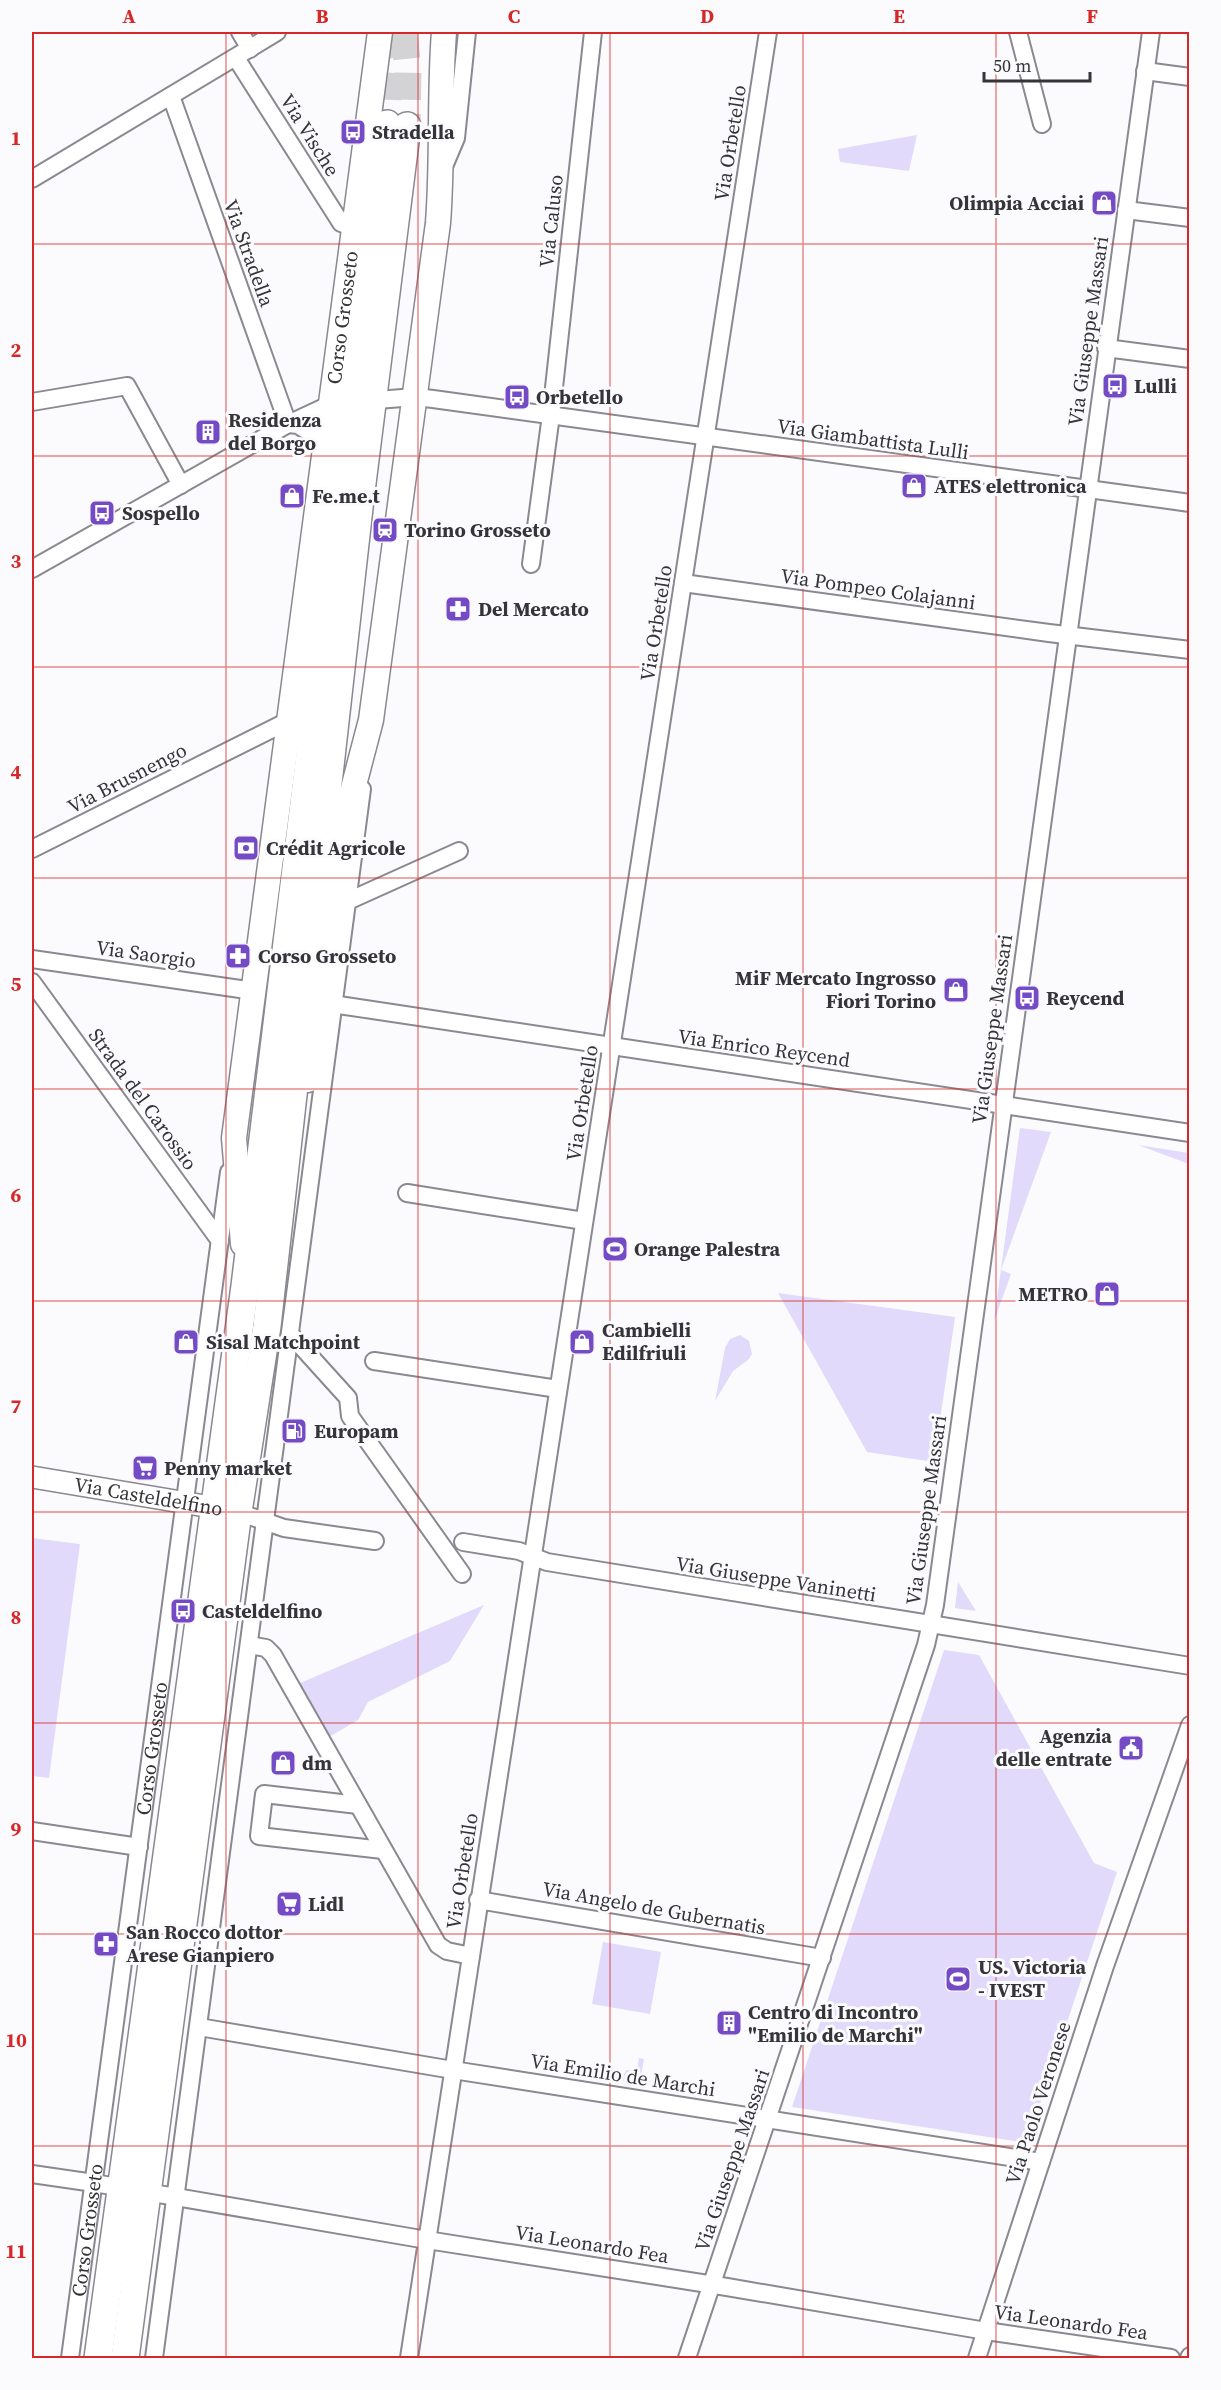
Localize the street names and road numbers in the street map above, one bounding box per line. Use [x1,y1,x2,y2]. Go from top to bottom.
street label: Via Orbetello [707,83,753,203]
street label: Via Vische [274,88,346,182]
street label: Via Caluso [532,173,570,269]
street label: Via Stradella [217,196,282,311]
street label: Via Giuseppe Massari [1061,234,1115,428]
street label: Corso Grosseto [320,249,365,386]
street label: Via Giambattista Lulli [775,412,971,466]
street label: Via Pompeo Colajanni [779,561,977,617]
street label: Via Orbetello [633,563,679,683]
street label: Via Brusnengo [62,736,192,820]
street label: Via Giuseppe Massari [965,932,1019,1126]
street label: Via Saorgio [94,933,198,975]
street label: Strada del Carossio [82,1022,204,1176]
street label: Via Enrico Reycend [676,1022,853,1074]
street label: Via Orbetello [559,1043,605,1163]
street label: Via Giuseppe Massari [899,1413,953,1607]
street label: Via Casteldelfino [72,1470,225,1523]
street label: Via Giuseppe Vaninetti [674,1549,878,1609]
street label: Corso Grosseto [129,1680,175,1817]
street label: Via Orbetello [439,1811,485,1931]
street label: Via Angelo de Gubernatis [540,1875,768,1941]
street label: Via Paolo Veronese [998,2018,1078,2188]
street label: Via Emilio de Marchi [528,2047,718,2103]
street label: Via Giuseppe Massari [688,2065,776,2255]
street label: Corso Grosseto [64,2162,110,2298]
street label: Via Leonardo Fea [513,2218,672,2270]
street label: Via Leonardo Fea [992,2297,1151,2347]

